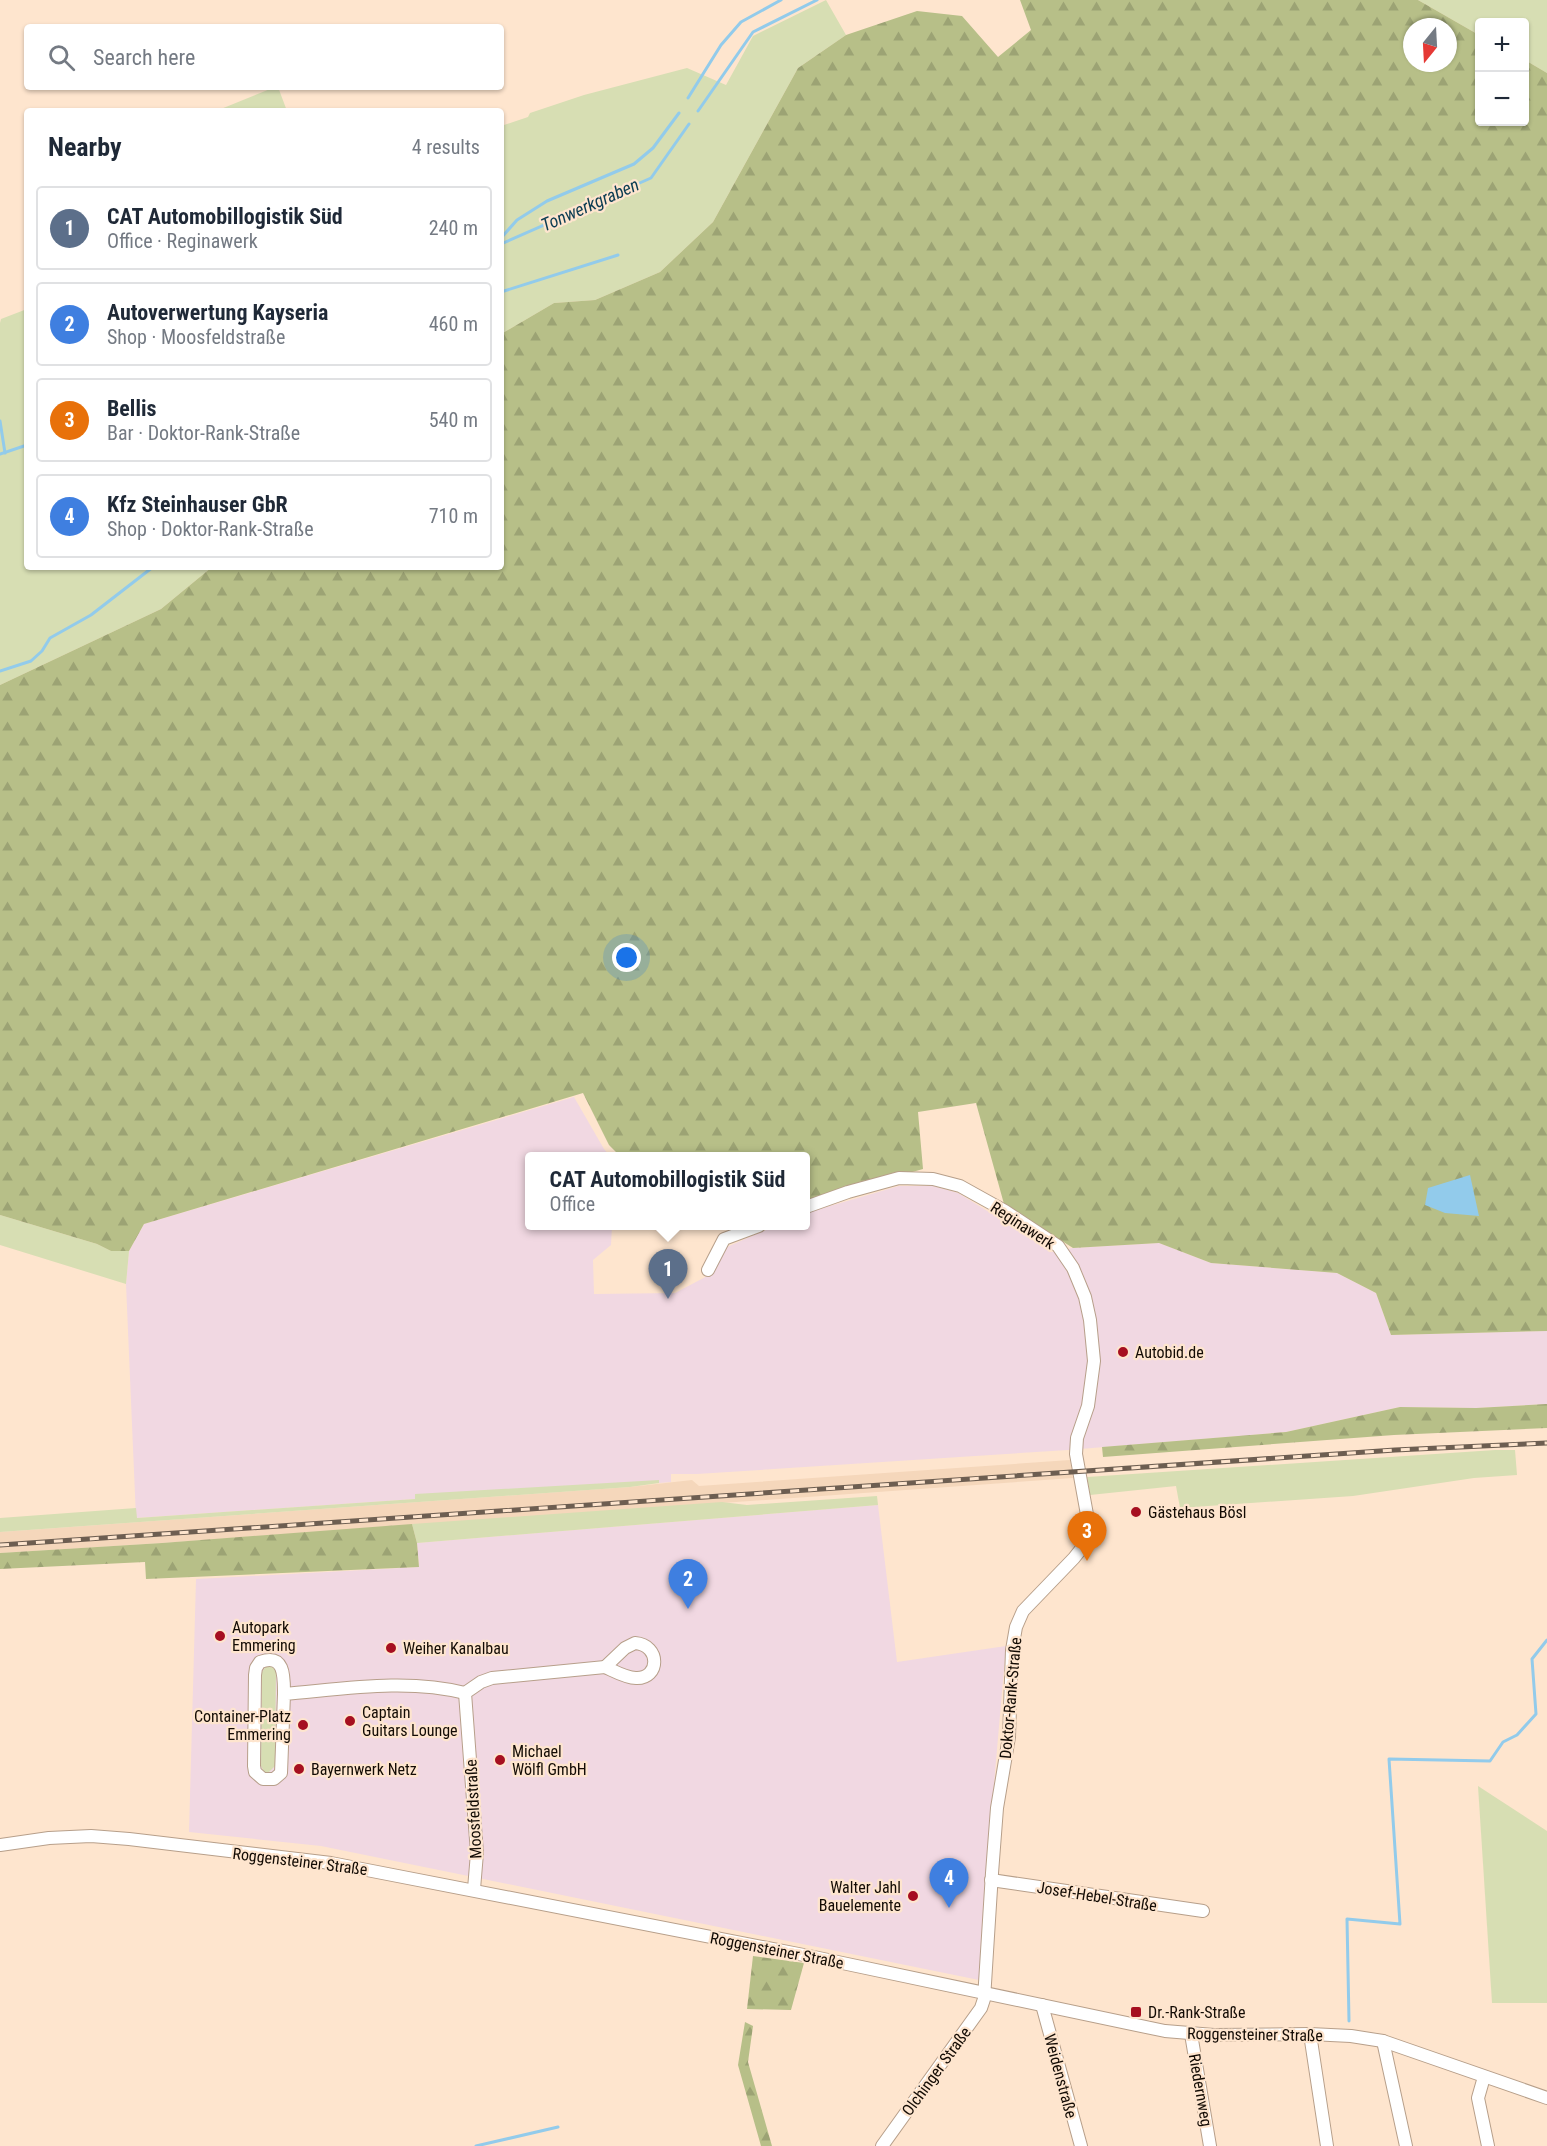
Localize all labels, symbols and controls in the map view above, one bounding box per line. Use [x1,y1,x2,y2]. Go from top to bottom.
north arrow [1403,18,1457,72]
map controls [1475,18,1529,126]
button: + [1475,18,1529,72]
search box [24,24,504,90]
icon: search [45,41,78,74]
text: Search here [93,45,195,70]
button: − [1475,72,1529,126]
text: Nearby [48,132,122,162]
text: 4 results [412,135,480,159]
water label: Tonwerkgraben [537,174,642,236]
text: CAT Automobillogistik Süd [107,204,343,229]
text: 1 [64,216,75,240]
text: 240 m [429,216,478,240]
text: Office · Reginawerk [107,229,258,253]
text: Autoverwertung Kayseria [107,300,328,325]
text: 2 [64,312,75,336]
text: 460 m [429,312,478,336]
text: Shop · Moosfeldstraße [107,325,285,349]
text: Bellis [107,396,157,421]
text: 3 [64,408,75,432]
text: 540 m [429,408,478,432]
text: Bar · Doktor-Rank-Straße [107,421,300,445]
text: Kfz Steinhauser GbR [107,492,288,517]
text: 4 [64,504,75,528]
text: 710 m [429,504,478,528]
text: Shop · Doktor-Rank-Straße [107,517,314,541]
your location [612,943,641,972]
popup [525,1152,810,1230]
text: CAT Automobillogistik Süd [550,1167,785,1192]
text: Office [550,1192,595,1216]
street label: Reginawerk [987,1198,1059,1254]
pin: 1 [648,1250,688,1299]
place label: Autobid.de [1135,1343,1204,1362]
marker: Autobid.de [1116,1345,1130,1359]
place label: Gästehaus Bösl [1148,1503,1246,1522]
marker: Gästehaus Bösl [1129,1505,1143,1519]
pin: 3 [1068,1512,1106,1561]
pin: 2 [668,1560,708,1609]
place label: Autopark Emmering [232,1618,296,1655]
marker: Autopark Emmering [213,1629,227,1643]
street label: Doktor-Rank-Straße [996,1636,1025,1760]
place label: Weiher Kanalbau [403,1639,509,1658]
marker: Weiher Kanalbau [384,1641,398,1655]
place label: Captain Guitars Lounge [362,1703,458,1740]
place label: Container-Platz Emmering [194,1707,291,1744]
marker: Captain Guitars Lounge [343,1714,357,1728]
marker: Container-Platz Emmering [296,1718,310,1732]
place label: Michael Wölfl GmbH [512,1742,587,1779]
marker: Michael Wölfl GmbH [493,1753,507,1767]
street label: Moosfeldstraße [461,1759,486,1859]
place label: Bayernwerk Netz [311,1760,417,1779]
marker: Bayernwerk Netz [292,1762,306,1776]
street label: Roggensteiner Straße [231,1844,368,1879]
pin: 4 [930,1858,968,1908]
place label: Walter Jahl Bauelemente [819,1878,901,1915]
street label: Josef-Hebel-Straße [1036,1878,1158,1915]
marker: Walter Jahl Bauelemente [906,1889,920,1903]
street label: Roggensteiner Straße [709,1928,845,1973]
place label: Dr.-Rank-Straße [1148,2003,1245,2022]
marker: Dr.-Rank-Straße [1129,2005,1143,2019]
street label: Olchinger Straße [898,2023,975,2119]
street label: Roggensteiner Straße [1187,2024,1323,2045]
street label: Weidenstraße [1040,2032,1081,2120]
street label: Riedernweg [1185,2052,1216,2128]

